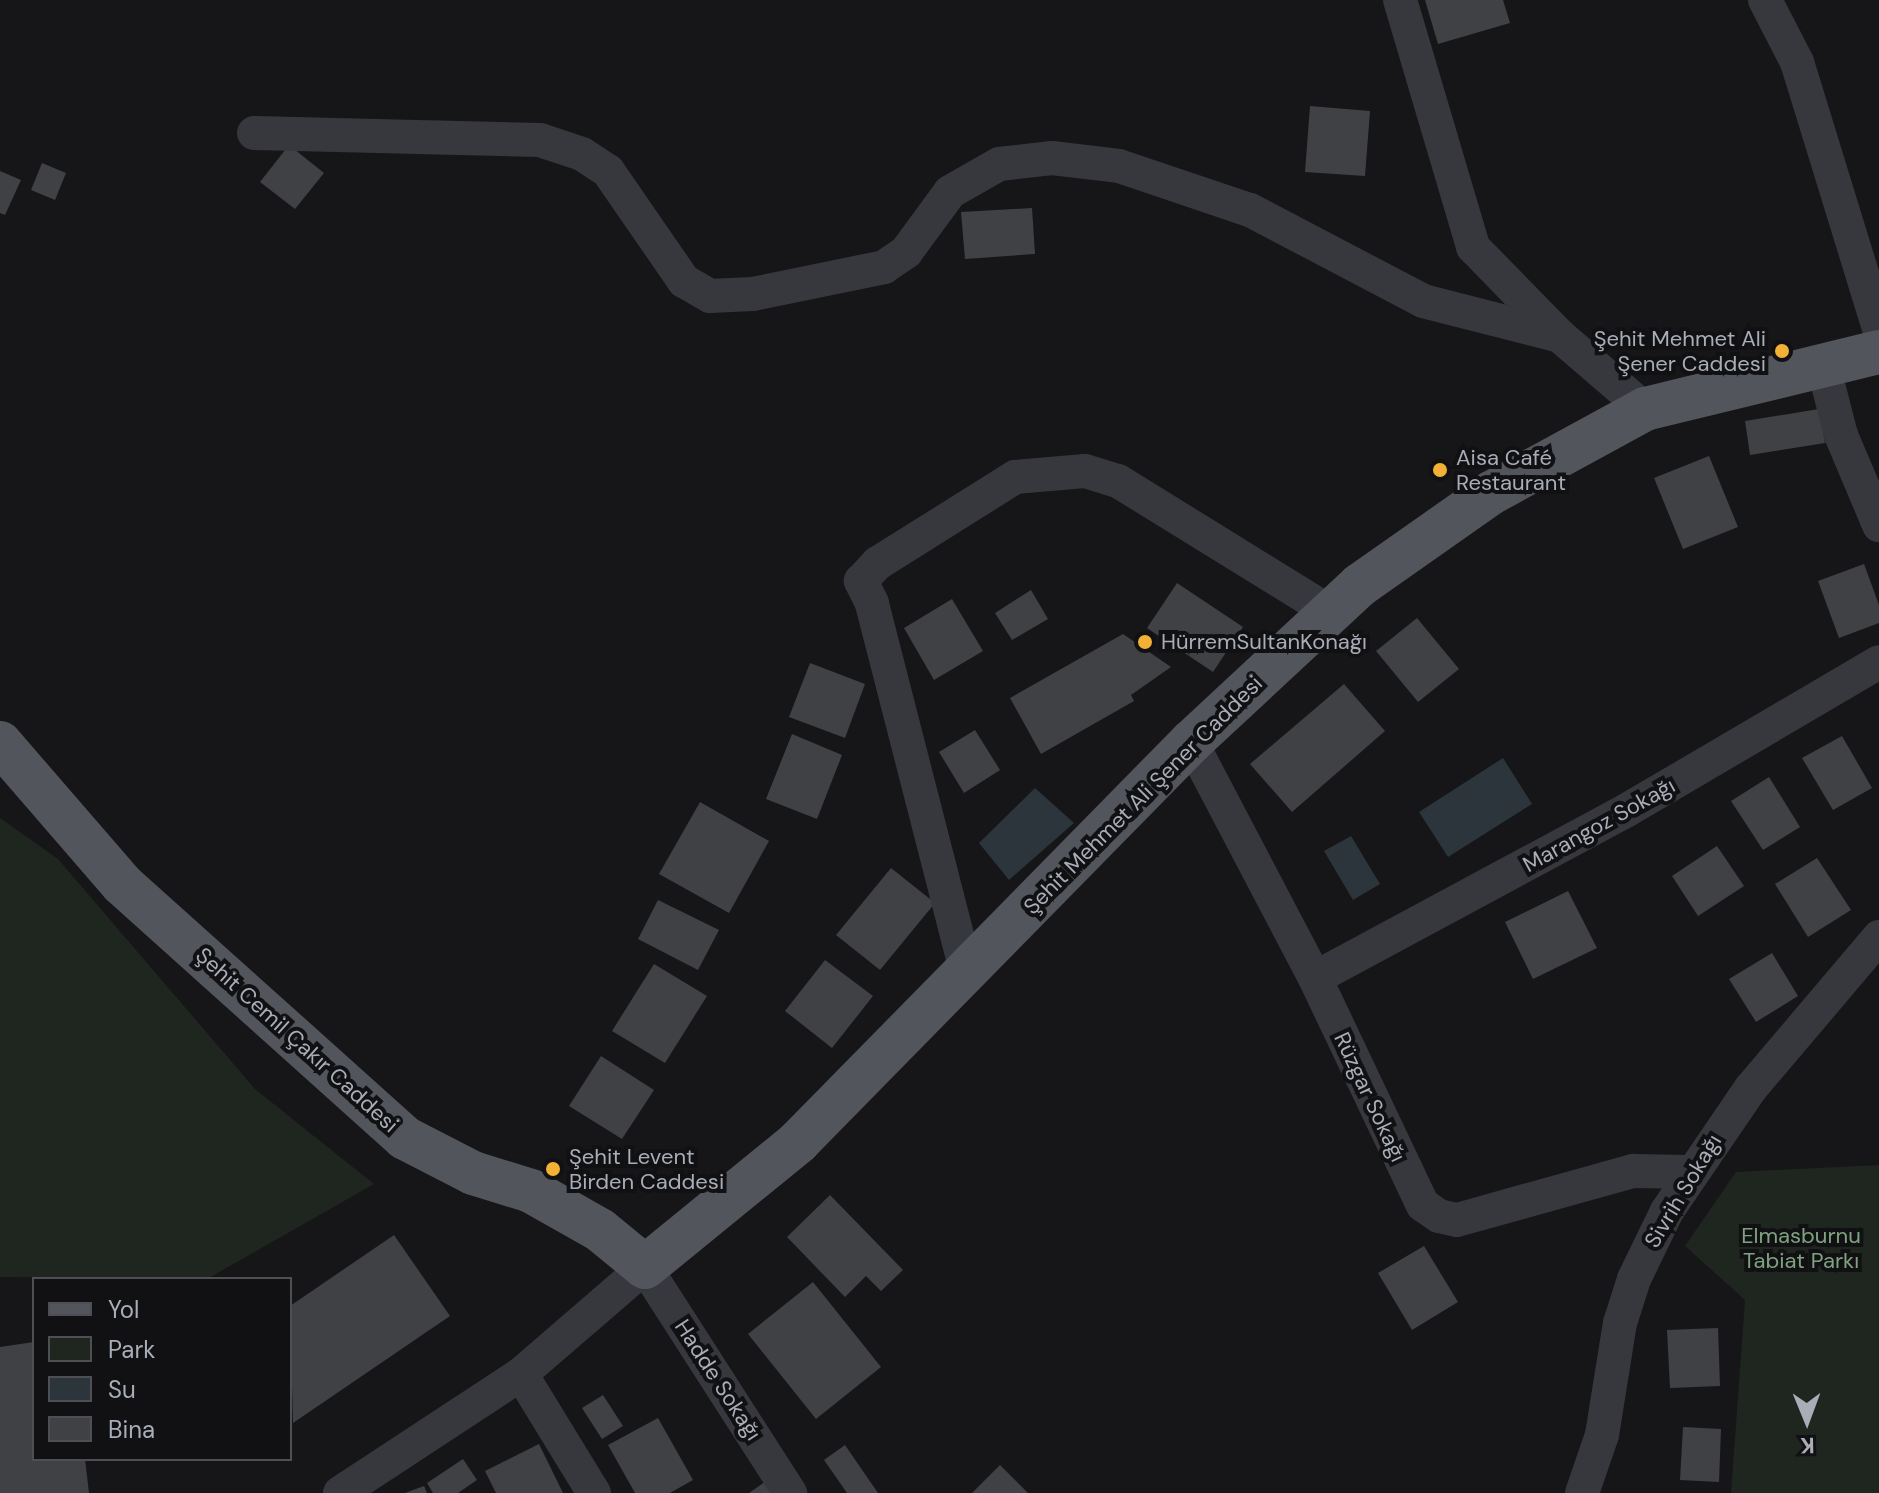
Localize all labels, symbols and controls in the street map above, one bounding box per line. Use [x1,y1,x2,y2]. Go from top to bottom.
place label: Şehit Mehmet Ali Şener Caddesi [1594,325,1766,376]
marker: Şehit Mehmet Ali Şener Caddesi [1773,342,1791,360]
place label: Aisa Café Restaurant [1456,444,1566,496]
marker: Aisa Café Restaurant [1431,461,1449,479]
place label: HürremSultanKonağı [1161,629,1367,655]
marker: HürremSultanKonağı [1136,633,1154,651]
street label: Şehit Mehmet Ali Şener Caddesi [1018,670,1268,920]
street label: Marangoz Sokağı [1518,772,1680,878]
street label: Şehit Cemil Çakır Caddesi [190,942,404,1138]
street label: Rüzgar Sokağı [1328,1028,1412,1166]
street label: Sivrih Sokağı [1639,1130,1727,1252]
place label: Şehit Levent Birden Caddesi [569,1143,724,1194]
marker: Şehit Levent Birden Caddesi [544,1160,562,1178]
park label: Elmasburnu Tabiat Parkı [1741,1222,1861,1274]
legend [32,1277,292,1461]
text: Yol [108,1294,139,1325]
street label: Hadde Sokağı [669,1315,767,1445]
text: Park [108,1334,155,1365]
text: Su [108,1374,136,1405]
north arrow [1767,1381,1847,1461]
text: Bina [108,1414,155,1445]
text: K [1800,1431,1815,1460]

